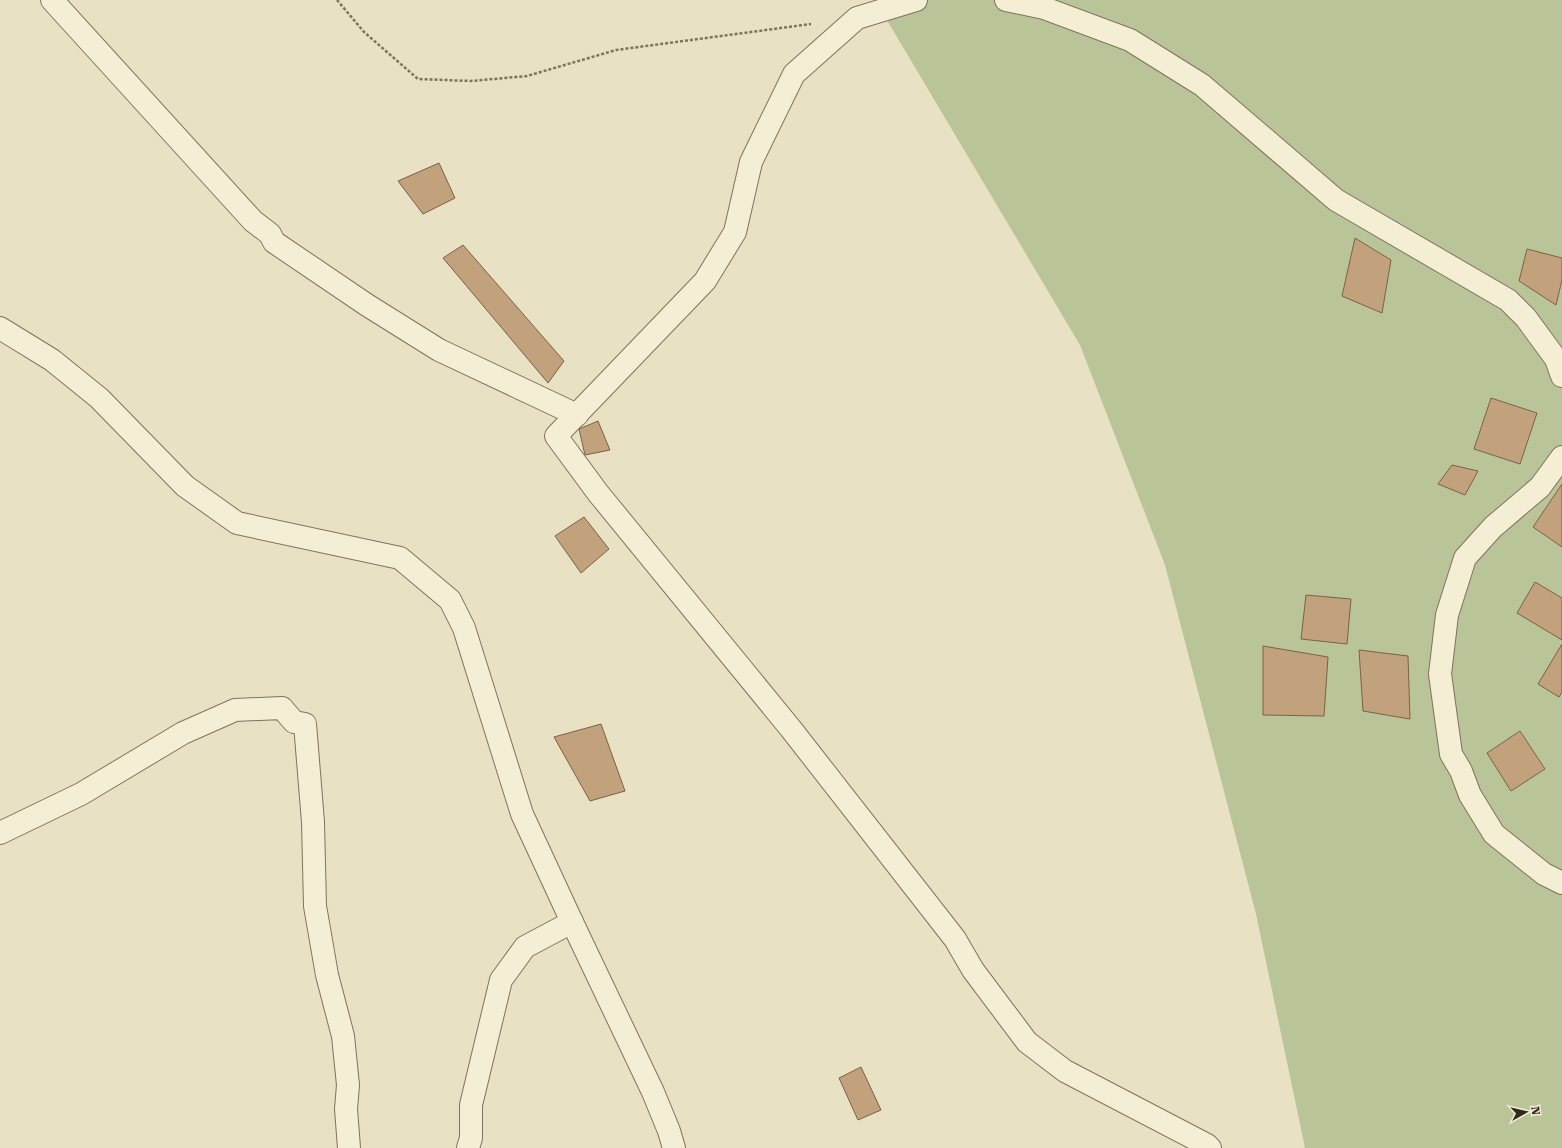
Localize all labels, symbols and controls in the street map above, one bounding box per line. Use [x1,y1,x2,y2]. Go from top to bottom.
north arrow [1506,1092,1546,1132]
text: N [1528,1106,1543,1116]

